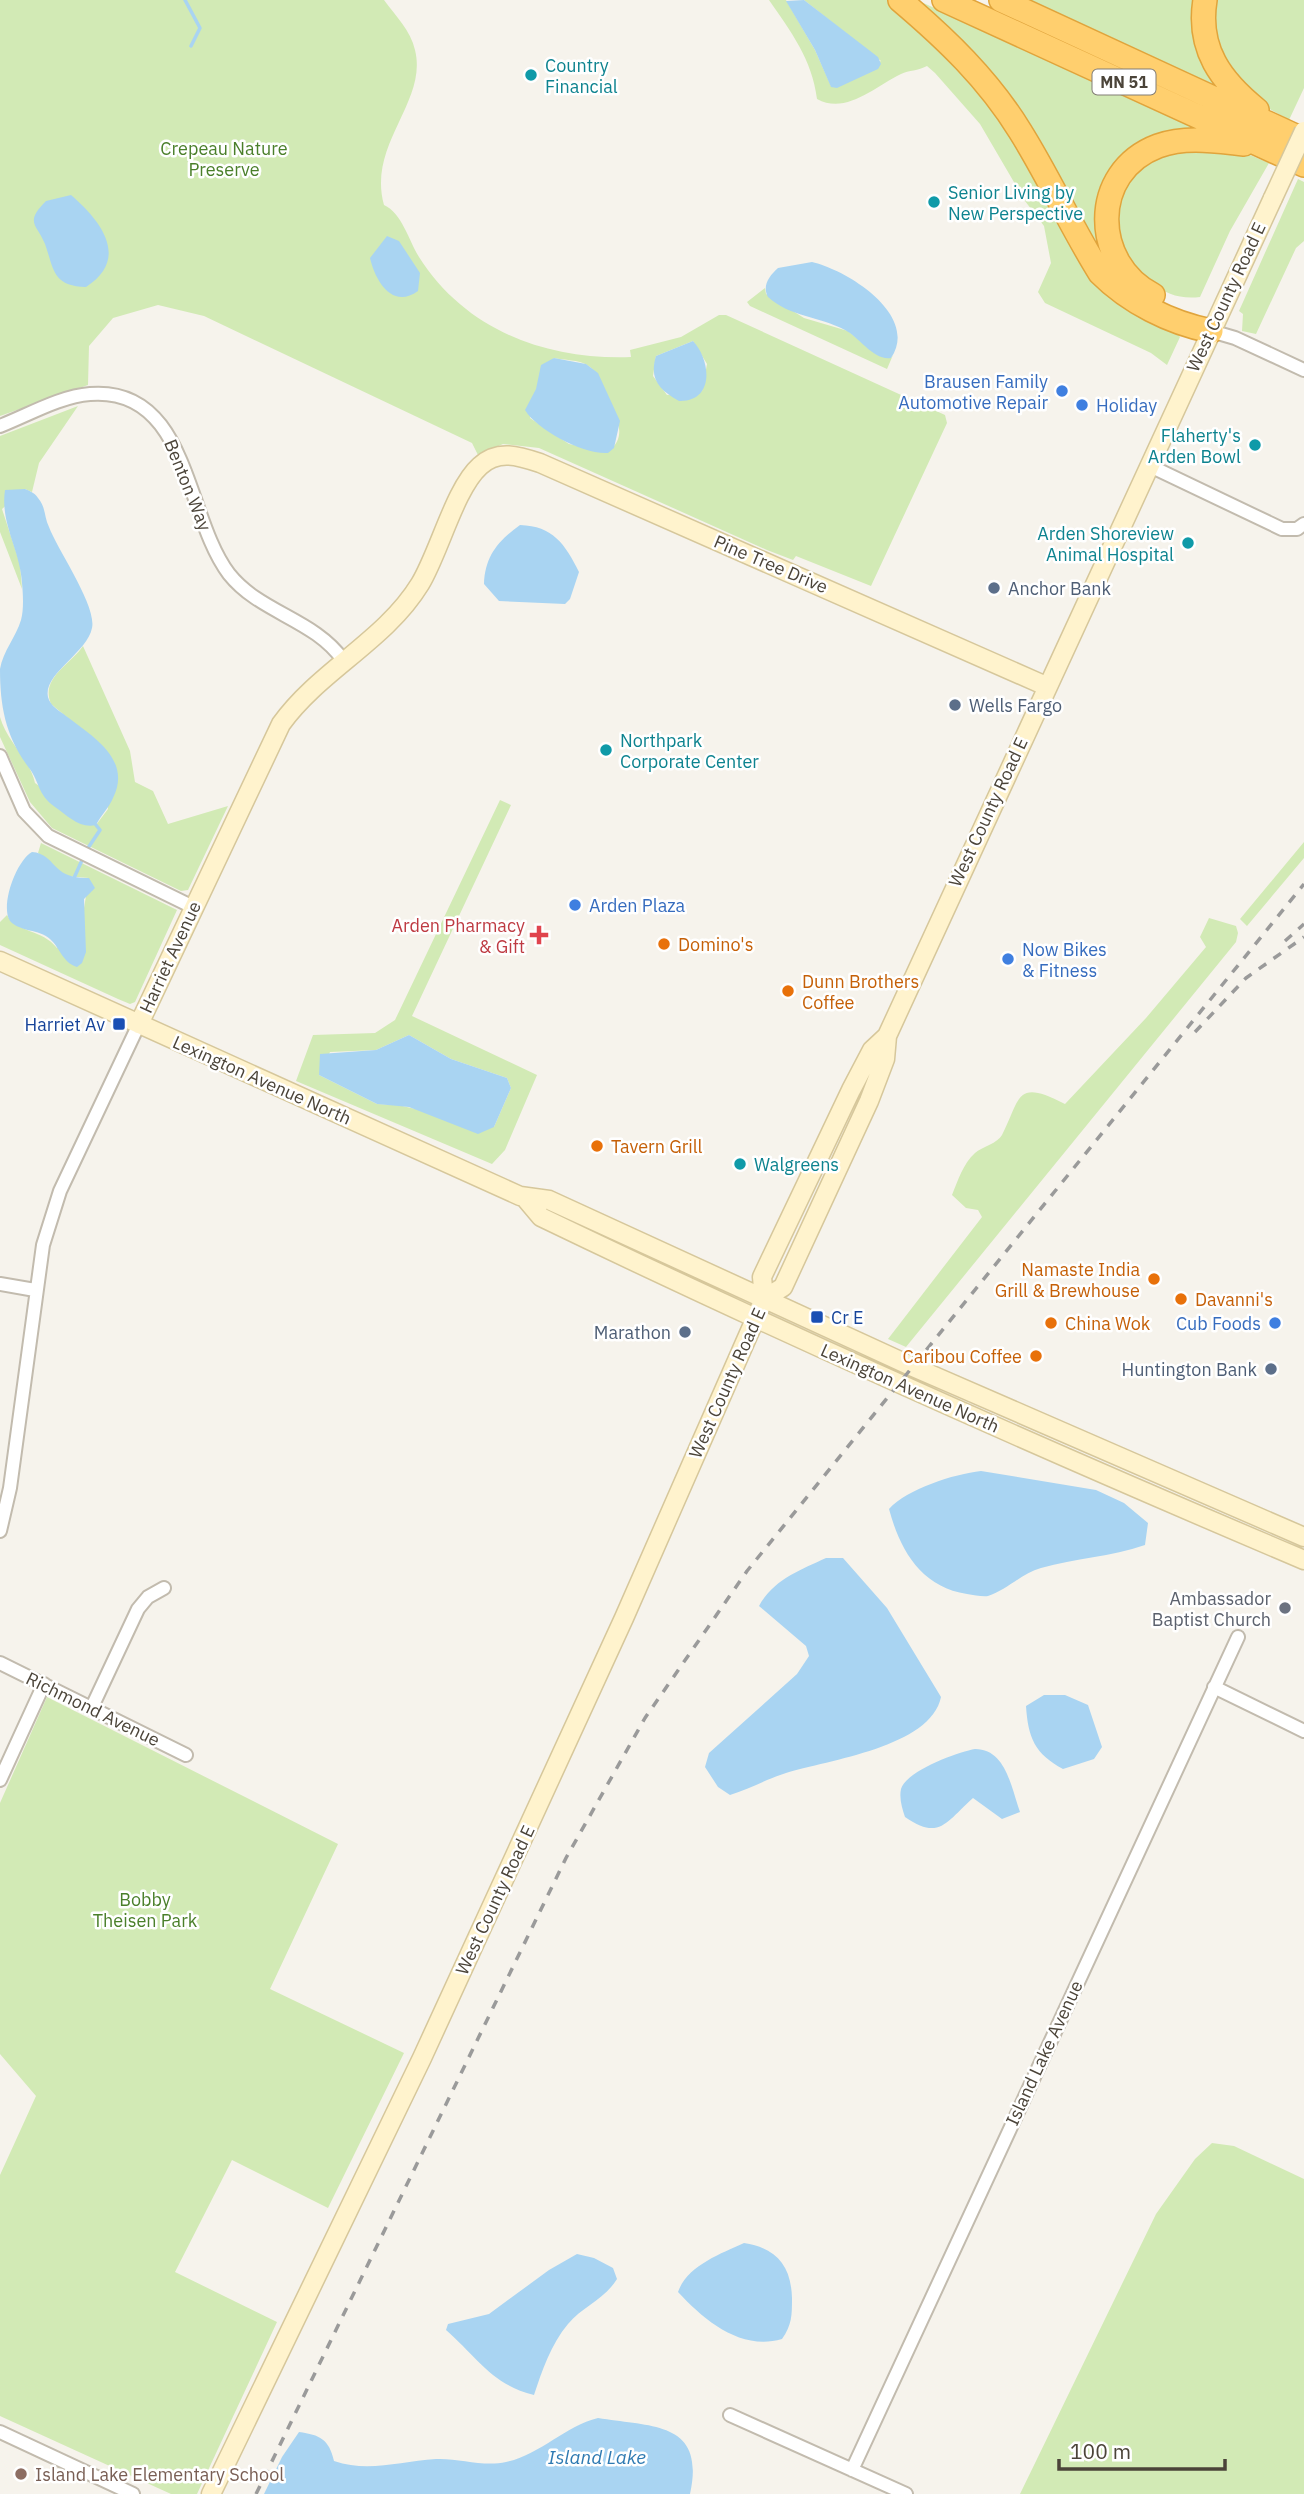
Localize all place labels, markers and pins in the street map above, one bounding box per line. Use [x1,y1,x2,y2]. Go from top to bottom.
place label: Country Financial [545,54,618,98]
marker: Country Financial [523,67,539,83]
place label: Senior Living by New Perspective [948,181,1083,225]
marker: Senior Living by New Perspective [926,194,942,210]
place label: Brausen Family Automotive Repair [898,370,1048,414]
marker: Brausen Family Automotive Repair [1054,383,1070,399]
place label: Holiday [1096,394,1157,417]
marker: Holiday [1074,397,1090,413]
place label: Flaherty's Arden Bowl [1148,424,1241,468]
marker: Flaherty's Arden Bowl [1247,437,1263,453]
place label: Arden Shoreview Animal Hospital [1037,522,1174,566]
marker: Arden Shoreview Animal Hospital [1180,535,1196,551]
place label: Anchor Bank [1008,577,1112,600]
marker: Anchor Bank [986,580,1002,596]
place label: Wells Fargo [969,694,1062,717]
marker: Wells Fargo [947,697,963,713]
place label: Northpark Corporate Center [620,729,759,773]
marker: Northpark Corporate Center [598,742,614,758]
place label: Arden Plaza [589,894,686,917]
marker: Arden Plaza [567,897,583,913]
place label: Arden Pharmacy & Gift [391,914,525,958]
marker: Arden Pharmacy & Gift [531,927,547,943]
place label: Domino's [678,933,753,956]
marker: Domino's [656,936,672,952]
place label: Now Bikes & Fitness [1022,938,1107,982]
marker: Now Bikes & Fitness [1000,951,1016,967]
place label: Dunn Brothers Coffee [802,970,919,1014]
marker: Dunn Brothers Coffee [780,983,796,999]
place label: Harriet Av [24,1013,105,1036]
marker: Harriet Av [111,1016,127,1032]
place label: Tavern Grill [611,1135,703,1158]
marker: Tavern Grill [589,1138,605,1154]
place label: Walgreens [754,1153,839,1176]
marker: Walgreens [732,1156,748,1172]
place label: Namaste India Grill & Brewhouse [995,1258,1140,1302]
marker: Namaste India Grill & Brewhouse [1146,1271,1162,1287]
place label: Davanni's [1195,1288,1273,1311]
marker: Davanni's [1173,1291,1189,1307]
place label: Cr E [831,1306,864,1329]
marker: Cr E [809,1309,825,1325]
place label: China Wok [1065,1312,1151,1335]
place label: Cub Foods [1176,1312,1261,1335]
marker: China Wok [1043,1315,1059,1331]
marker: Cub Foods [1267,1315,1283,1331]
place label: Marathon [594,1321,671,1344]
marker: Marathon [677,1324,693,1340]
place label: Caribou Coffee [903,1345,1022,1368]
marker: Caribou Coffee [1028,1348,1044,1364]
place label: Huntington Bank [1121,1358,1258,1381]
marker: Huntington Bank [1263,1361,1279,1377]
place label: Ambassador Baptist Church [1152,1587,1271,1631]
marker: Ambassador Baptist Church [1277,1600,1293,1616]
place label: Island Lake Elementary School [35,2463,284,2486]
marker: Island Lake Elementary School [13,2466,29,2482]

